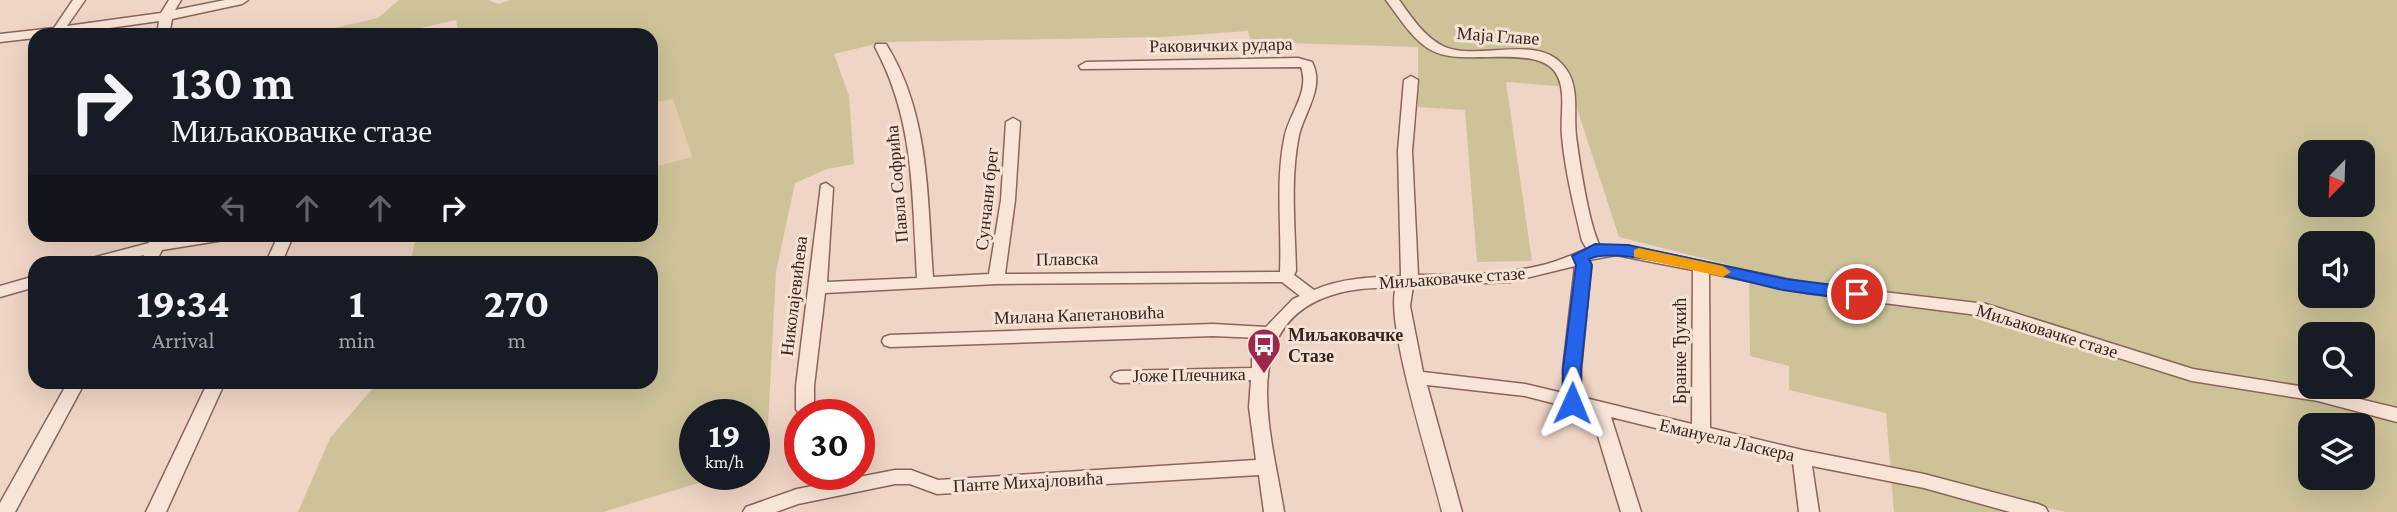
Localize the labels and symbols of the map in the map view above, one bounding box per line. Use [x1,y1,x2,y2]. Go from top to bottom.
street label: Маја Главе [1456,23,1540,49]
street label: Раковичких рудара [1149,34,1293,56]
street label: Павла Софрића [882,124,912,244]
north arrow [2298,140,2375,217]
street label: Сунчани брег [972,147,1002,251]
street label: Николајевићева [777,235,811,357]
street label: Плавска [1035,248,1099,270]
street label: Миљаковачке стазе [1378,263,1526,293]
pin [1827,264,1887,324]
street label: Бранке Ђукић [1670,298,1690,404]
street label: Миљаковачке стазе [1974,300,2120,362]
street label: Милана Капетановића [993,302,1165,328]
place label: Миљаковачке Стазе [1288,325,1403,366]
bus stop icon: Миљаковачке Стазе [1245,326,1283,375]
street label: Јоже Плечника [1132,364,1246,386]
position arrow [1535,366,1609,440]
speed limit sign: 30 [784,399,875,490]
street label: Емануела Ласкера [1657,415,1797,465]
street label: Панте Михајловића [952,468,1104,496]

